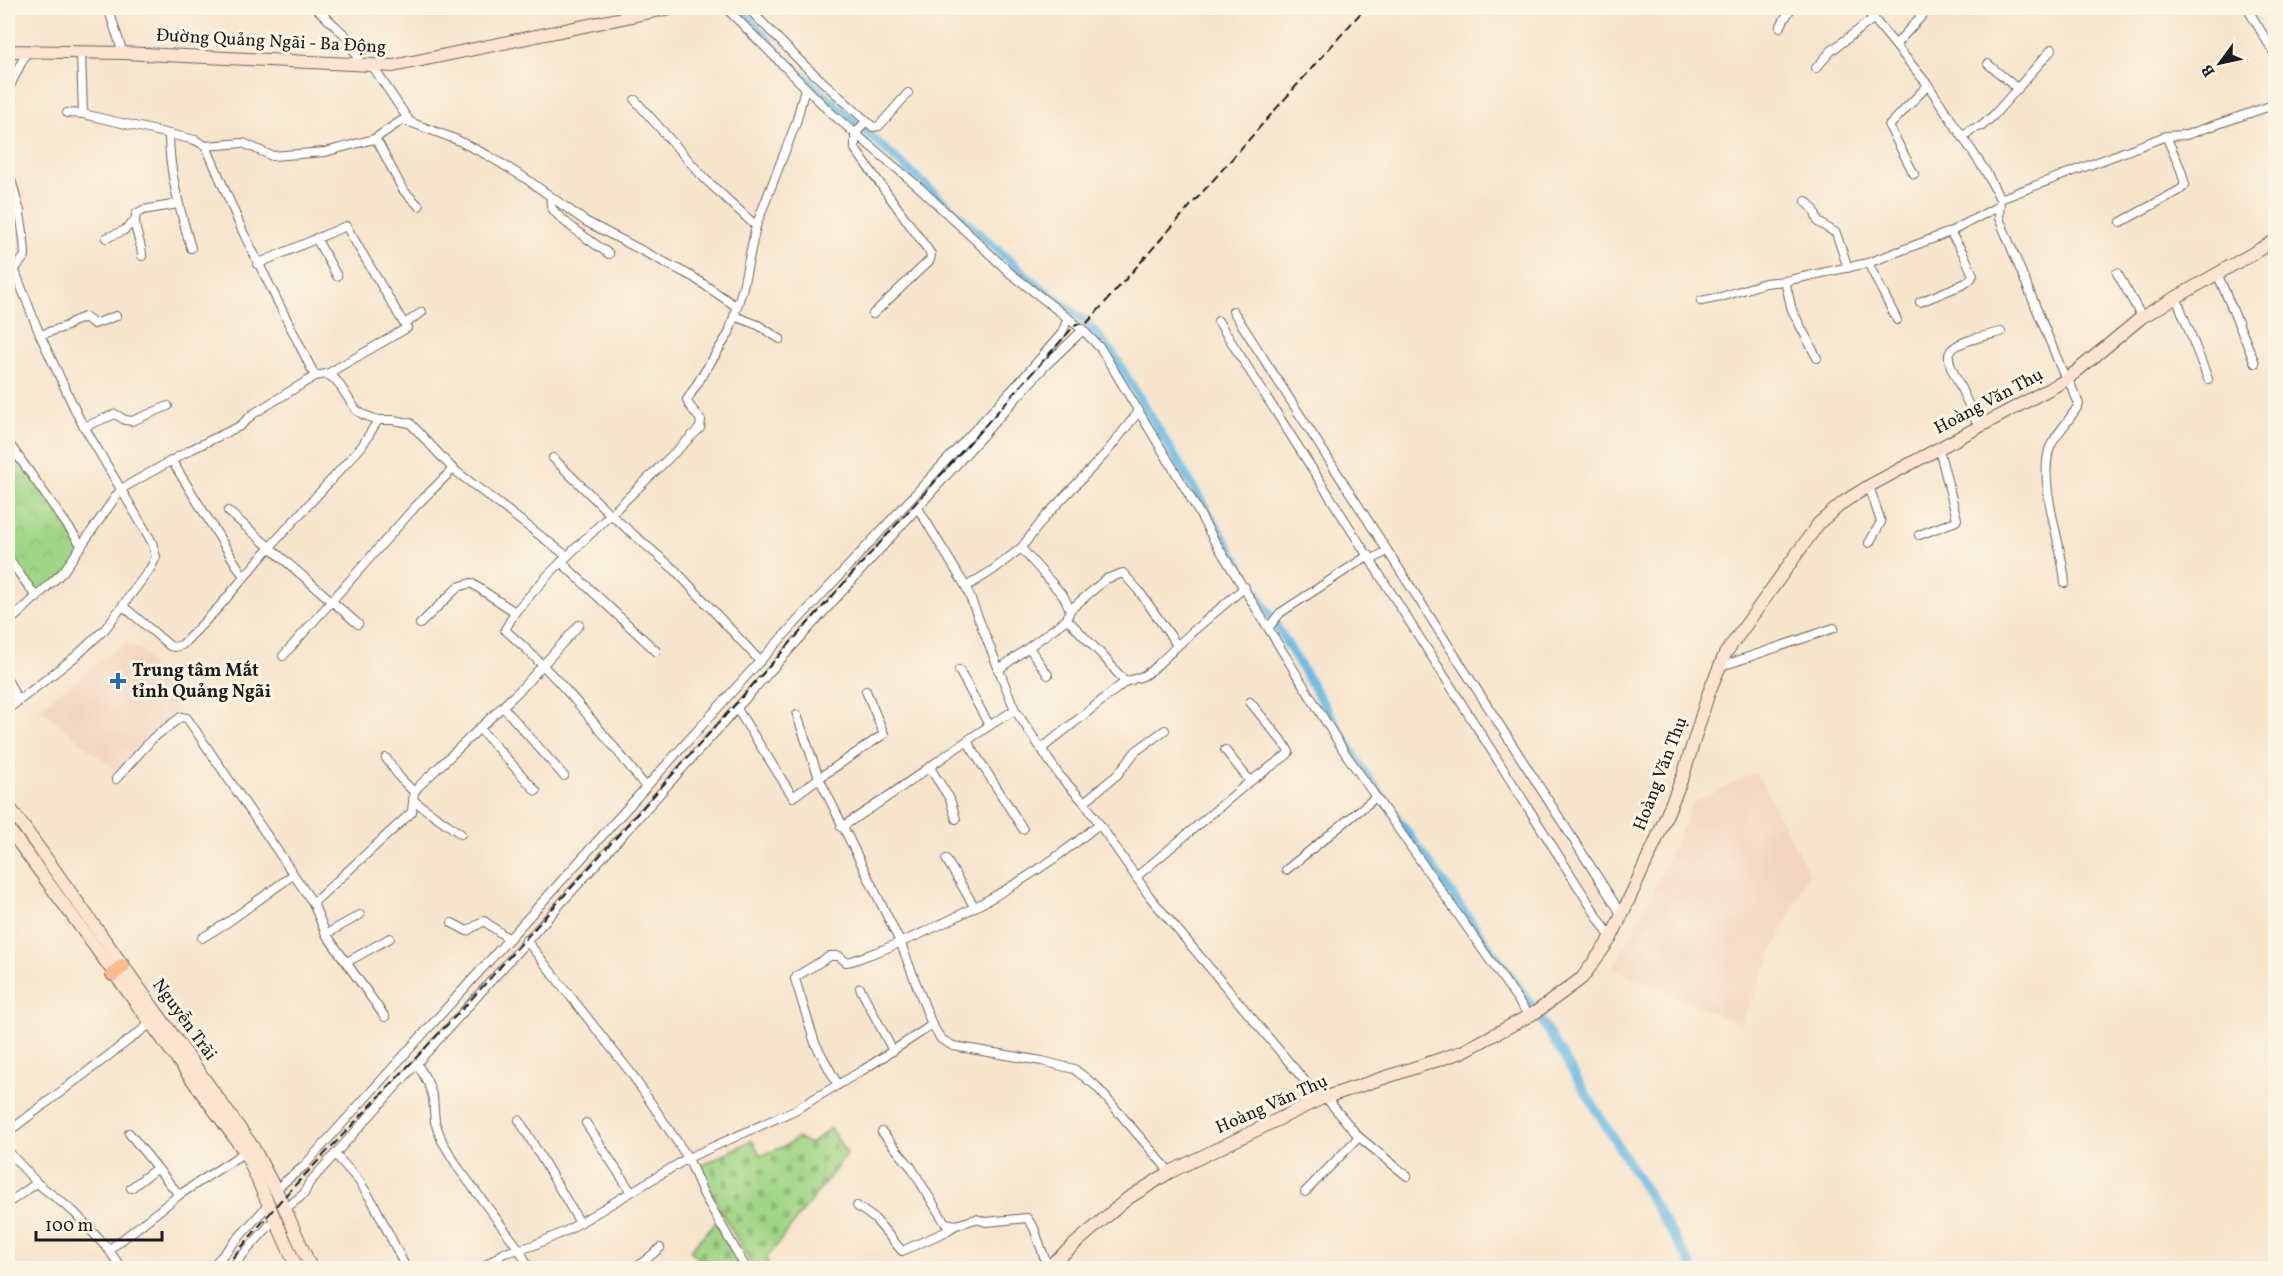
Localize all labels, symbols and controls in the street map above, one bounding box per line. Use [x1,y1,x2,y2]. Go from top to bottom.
street label: Đường Quảng Ngãi - Ba Động [155,23,387,61]
north arrow [2190,33,2250,93]
text: B [2197,59,2221,81]
street label: Hoàng Văn Thụ [1930,363,2048,441]
place label: Trung tâm Mắt tỉnh Quảng Ngãi [132,659,271,705]
marker: Trung tâm Mắt tỉnh Quảng Ngãi [109,672,127,690]
street label: Hoàng Văn Thụ [1628,713,1694,835]
street label: Nguyễn Trãi [146,974,222,1066]
street label: Hoàng Văn Thụ [1212,1069,1332,1141]
scale bar [36,1204,162,1242]
text: 100 m [45,1214,94,1239]

